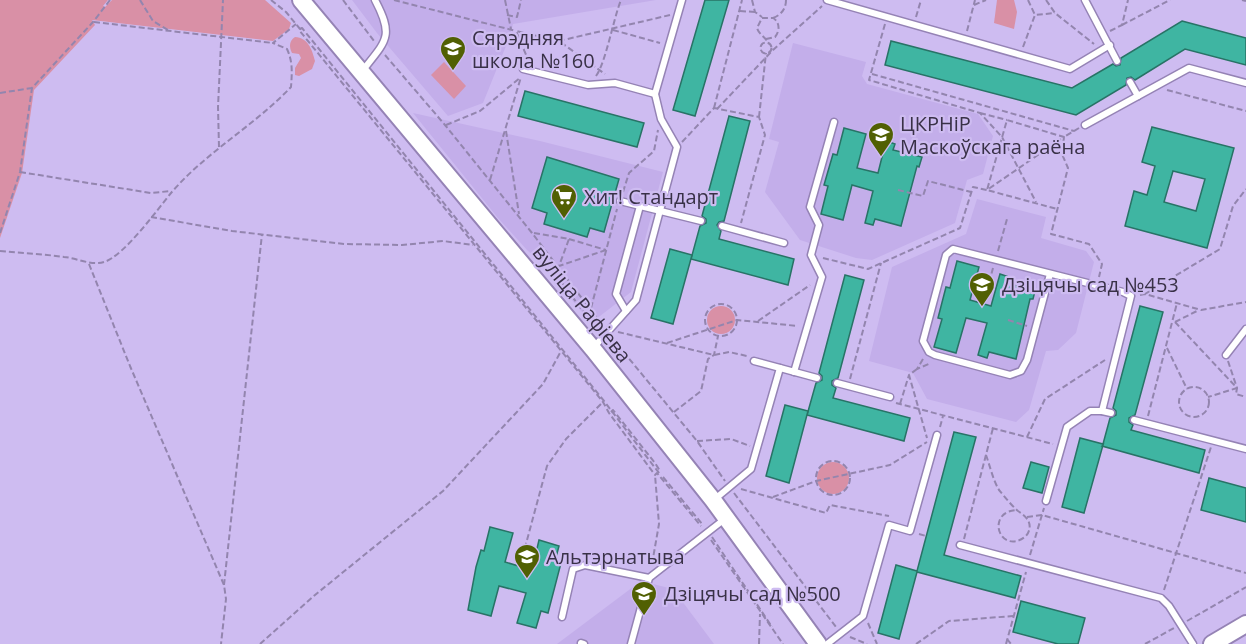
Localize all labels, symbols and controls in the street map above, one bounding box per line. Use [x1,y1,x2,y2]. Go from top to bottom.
place label: Сярэдняя школа №160 [472,24,595,74]
school or university icon: Сярэдняя школа №160 [438,34,468,72]
place label: ЦКРНіР Маскоўскага раёна [900,110,1085,160]
school or university icon: ЦКРНіР Маскоўскага раёна [866,120,896,158]
supermarket icon: Хит! Стандарт [549,182,579,220]
place label: Хит! Стандарт [584,183,718,210]
street label: вуліца Рафіева [527,240,638,368]
school or university icon: Дзіцячы сад №453 [967,270,997,308]
place label: Дзіцячы сад №453 [1002,271,1179,298]
school or university icon: Альтэрнатыва [512,542,542,580]
place label: Альтэрнатыва [546,543,685,570]
school or university icon: Дзіцячы сад №500 [629,579,659,617]
place label: Дзіцячы сад №500 [664,580,841,607]

